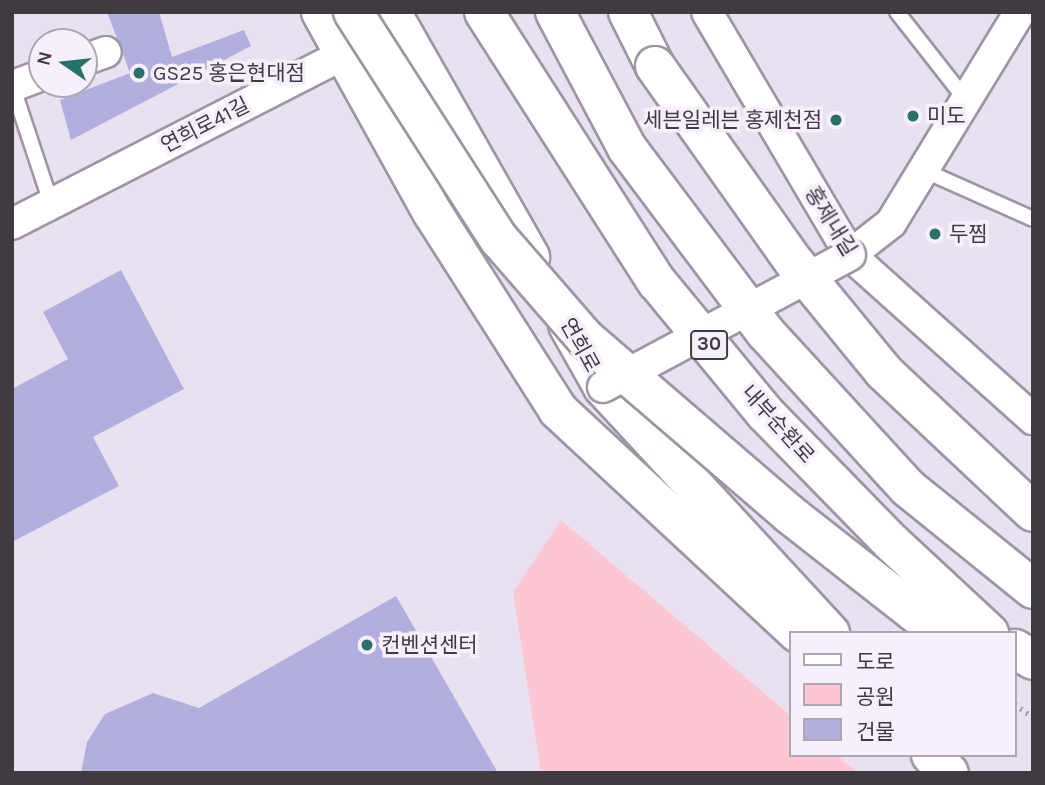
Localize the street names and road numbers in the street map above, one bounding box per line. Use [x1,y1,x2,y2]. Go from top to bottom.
street label: 연희로41길 [157,92,253,158]
street label: 홍제내길 [800,182,862,260]
street label: 연희로 [555,314,605,376]
road number: 30 [690,330,728,360]
street label: 내부순환로 [736,380,820,468]

